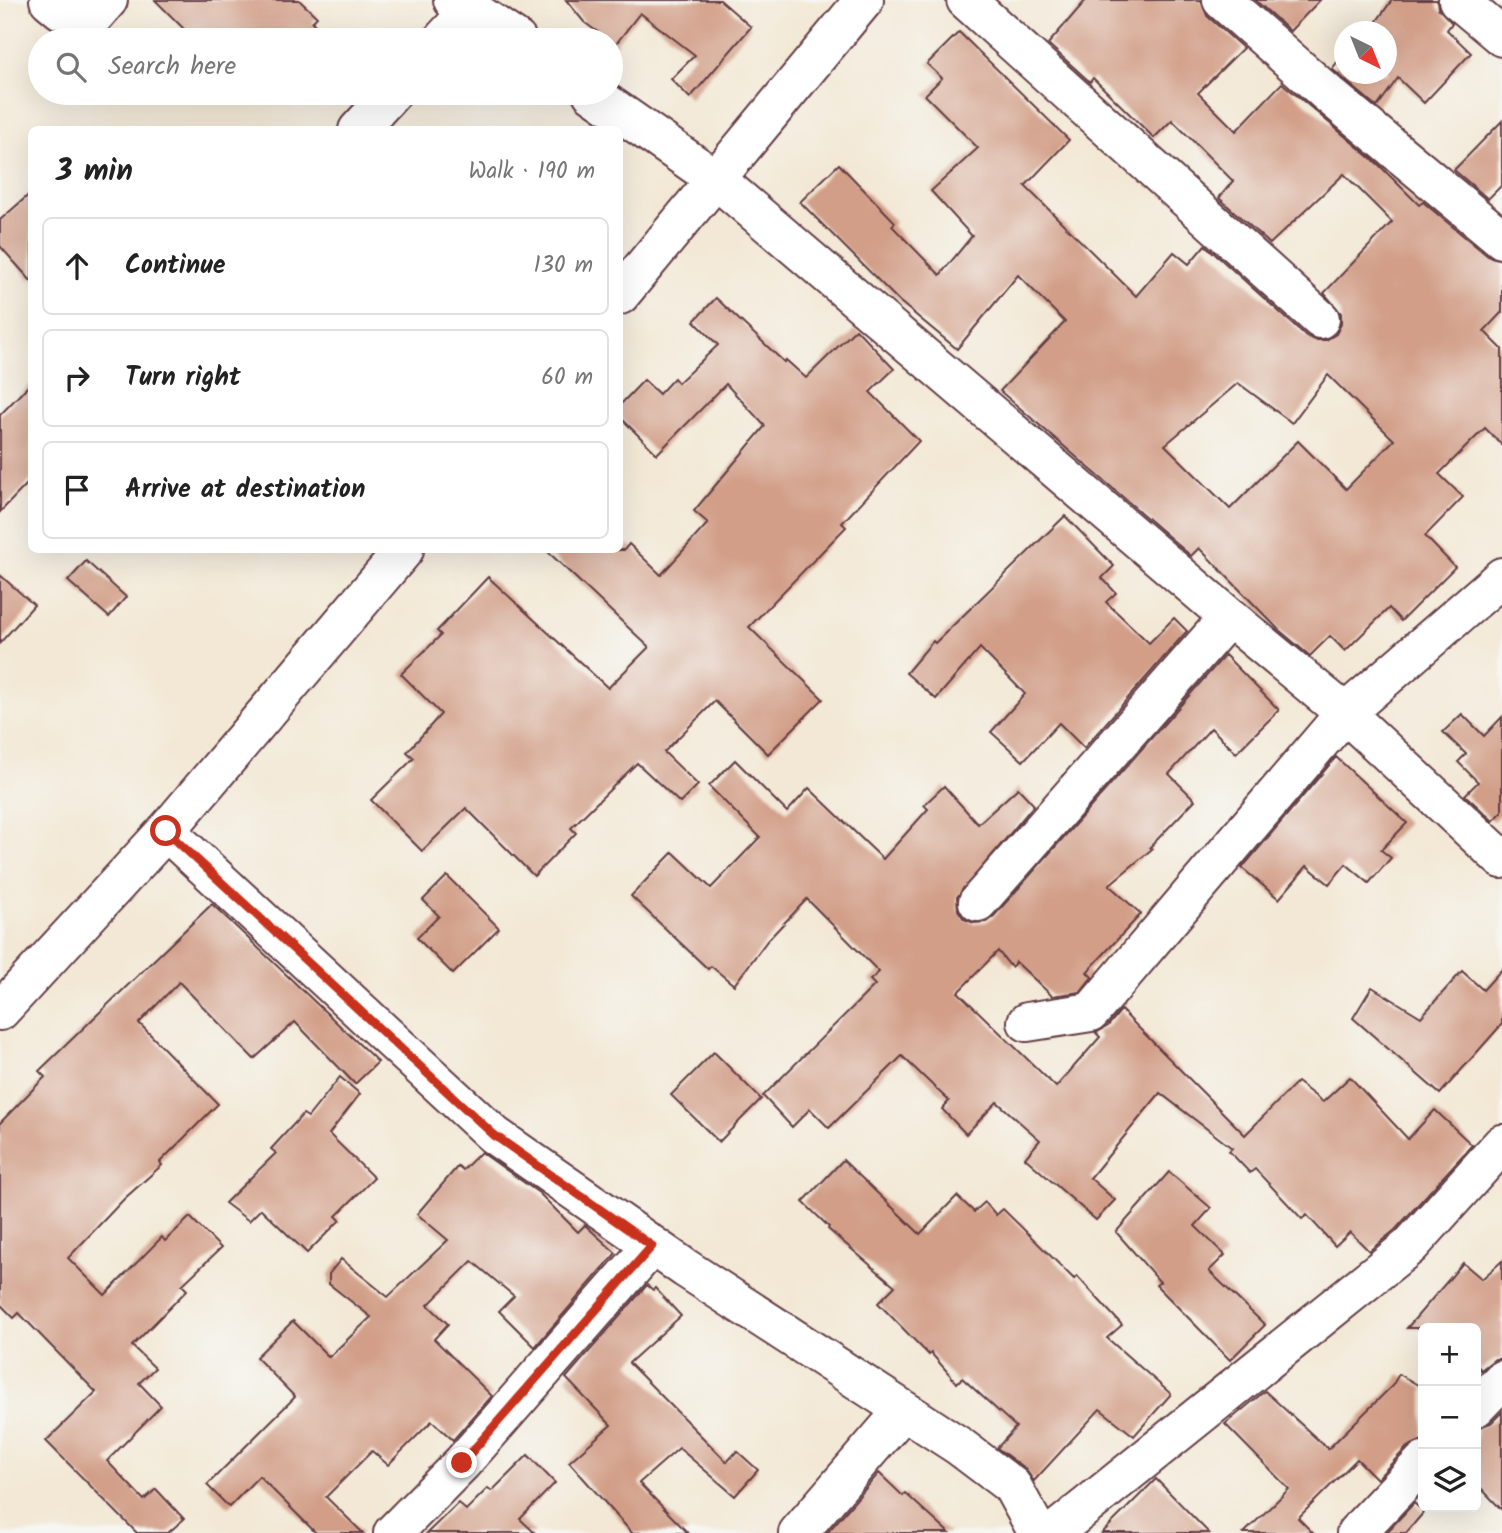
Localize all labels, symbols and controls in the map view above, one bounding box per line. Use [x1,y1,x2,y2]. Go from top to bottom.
north arrow [1334,21,1397,84]
search box [28,28,623,105]
text: Search here [108,46,236,88]
icon: search [52,48,90,86]
text: 3 min [56,148,133,196]
text: Walk · 190 m [468,154,595,190]
text: Continue [125,245,226,287]
icon: ahead [58,247,96,285]
text: 130 m [534,248,593,284]
text: Turn right [125,357,241,399]
icon: right [58,359,96,397]
text: 60 m [541,360,593,396]
text: Arrive at destination [125,469,365,511]
icon: arrive [58,471,96,509]
route start [150,815,181,846]
map controls [1418,1323,1481,1512]
button: + [1418,1323,1481,1386]
button: − [1418,1386,1481,1449]
route end [446,1447,477,1478]
button: layers [1418,1449,1481,1512]

